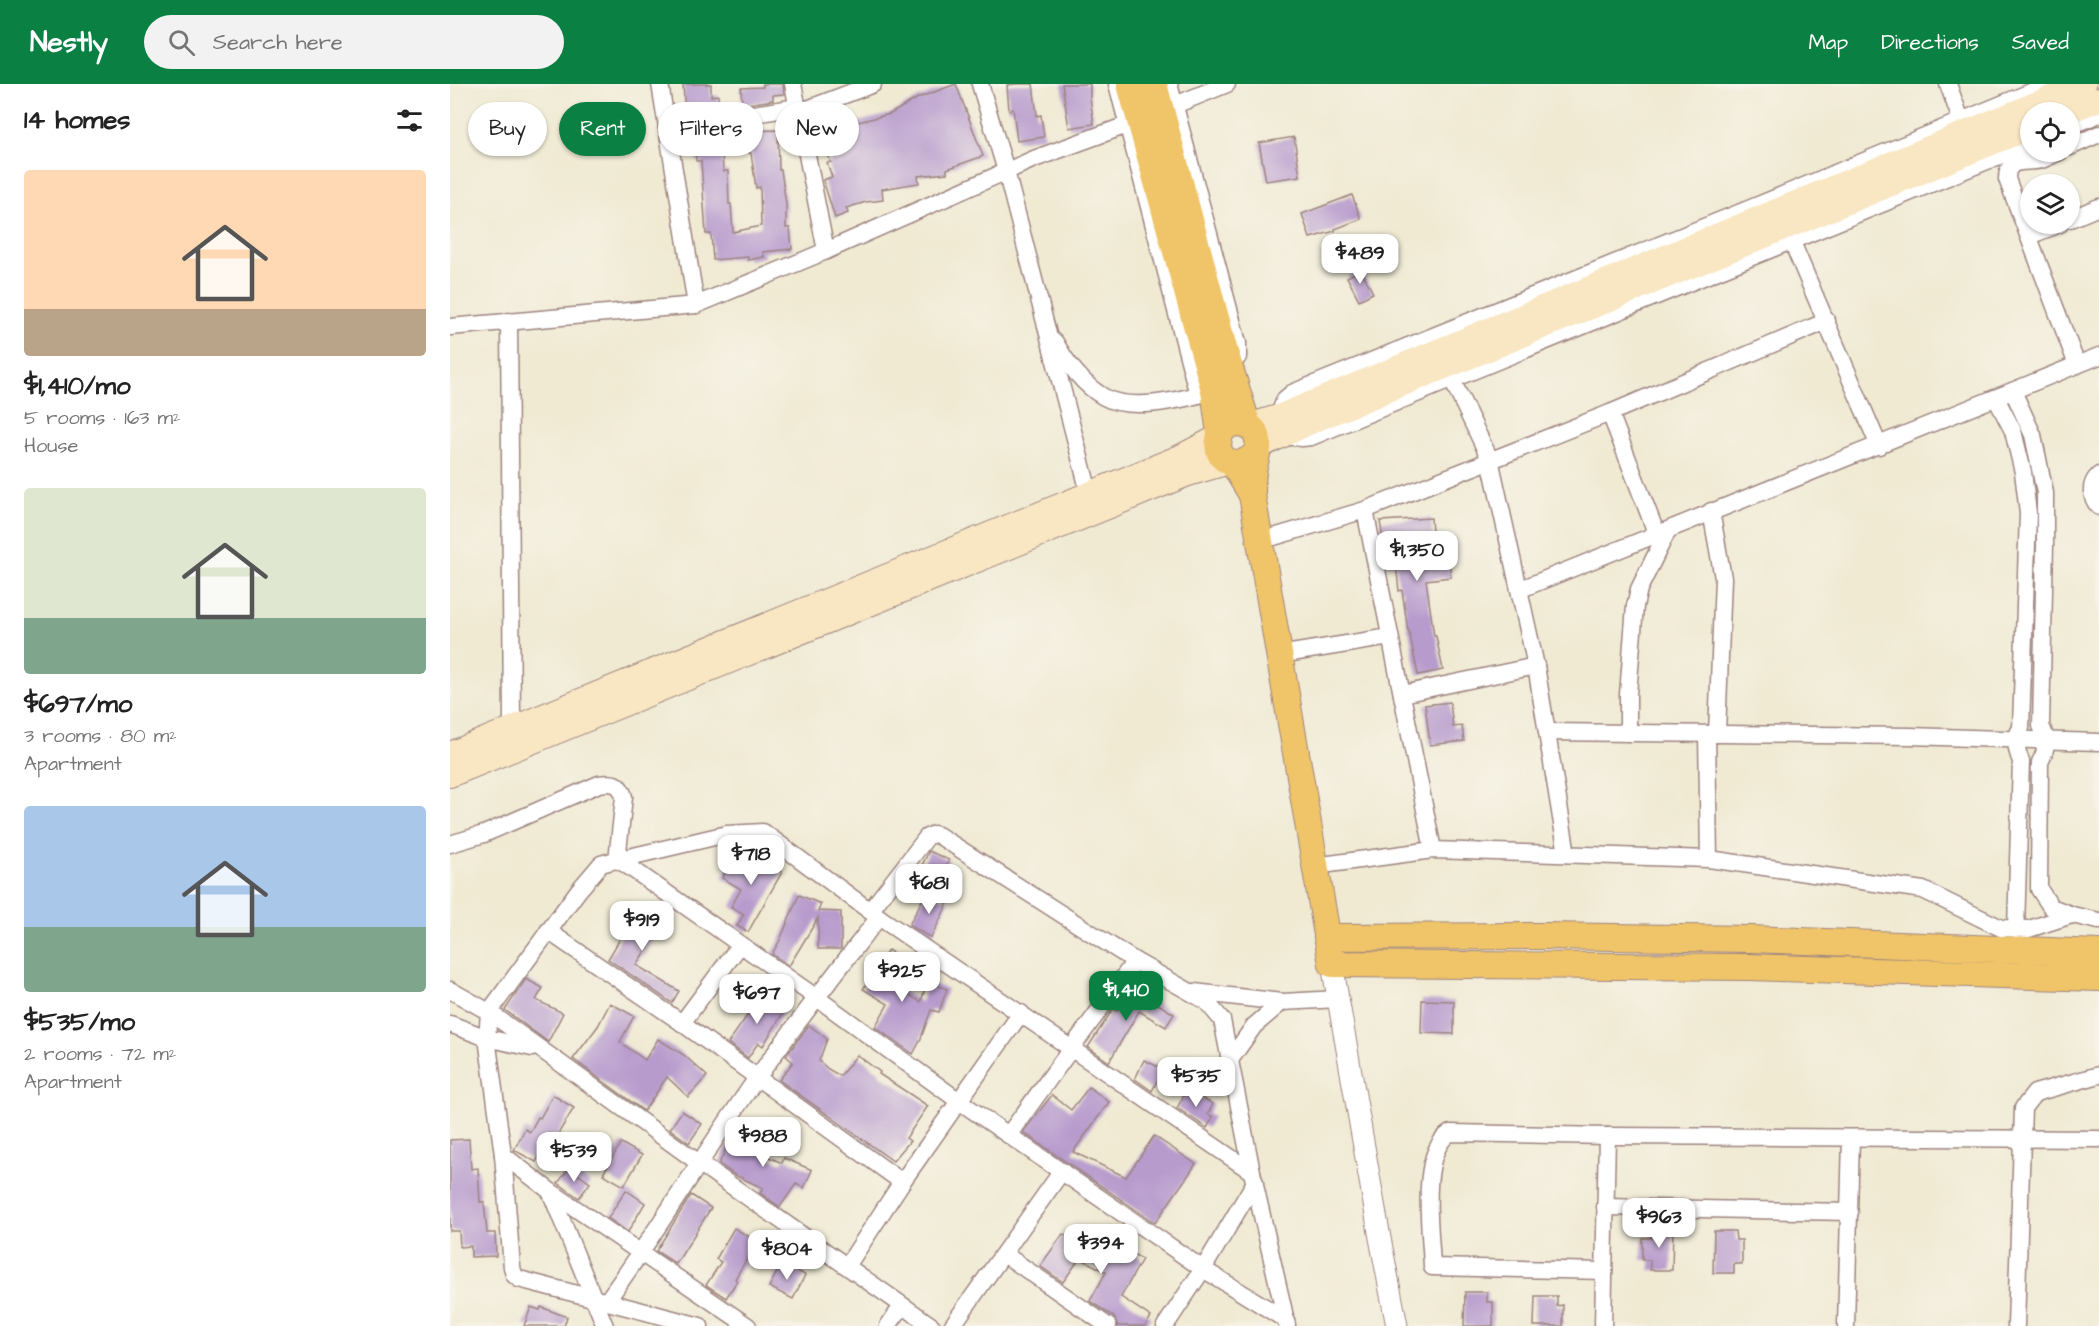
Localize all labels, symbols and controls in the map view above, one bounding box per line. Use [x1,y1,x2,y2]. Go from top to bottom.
search box [144,15,564,69]
text: Nestly [30,23,108,62]
icon: search [165,26,198,59]
text: Search here [213,27,343,58]
text: Map [1808,28,1848,57]
text: Directions [1881,28,1979,57]
text: Saved [2012,28,2069,57]
text: 14 homes [24,102,130,138]
chip: Buy [468,102,547,156]
chip: Rent [559,102,646,156]
chip: Filters [658,102,763,156]
chip: New [775,102,859,156]
map controls [2020,102,2080,234]
button: locate [2020,102,2080,162]
icon: filters [393,104,426,137]
button: layers [2020,174,2080,234]
icon: home [171,209,279,317]
pin: $489 [1324,234,1396,285]
text: $489 [1335,239,1385,267]
text: $1,410/mo [24,368,131,404]
text: 5 rooms · 163 m² [24,404,180,432]
text: House [24,432,78,460]
icon: home [171,527,279,635]
pin: $1,350 [1368,531,1466,582]
text: $1,350 [1390,536,1444,564]
text: $697/mo [24,686,132,722]
text: 3 rooms · 80 m² [24,722,177,750]
text: Apartment [24,750,122,778]
pin: $718 [715,835,787,886]
text: $718 [732,840,770,868]
icon: home [171,845,279,953]
pin: $681 [893,864,965,915]
text: $681 [909,869,949,897]
pin: $919 [606,901,678,952]
text: $919 [624,906,660,934]
pin: $925 [866,952,938,1003]
text: $925 [878,957,926,985]
pin: $1,410 [1077,971,1175,1022]
pin: $697 [721,974,793,1025]
text: $1,410 [1103,976,1149,1004]
text: $697 [733,979,781,1007]
text: $535/mo [24,1004,135,1040]
text: 2 rooms · 72 m² [24,1040,176,1068]
pin: $535 [1160,1057,1232,1108]
text: $535 [1171,1062,1221,1090]
text: Apartment [24,1068,122,1096]
pin: $988 [727,1117,799,1168]
text: $988 [739,1122,787,1150]
pin: $539 [538,1132,610,1183]
text: $539 [551,1137,597,1165]
pin: $963 [1623,1198,1695,1249]
text: $963 [1636,1203,1682,1231]
pin: $394 [1065,1224,1137,1275]
text: $394 [1078,1229,1124,1257]
pin: $804 [751,1230,823,1281]
text: $804 [762,1235,812,1263]

